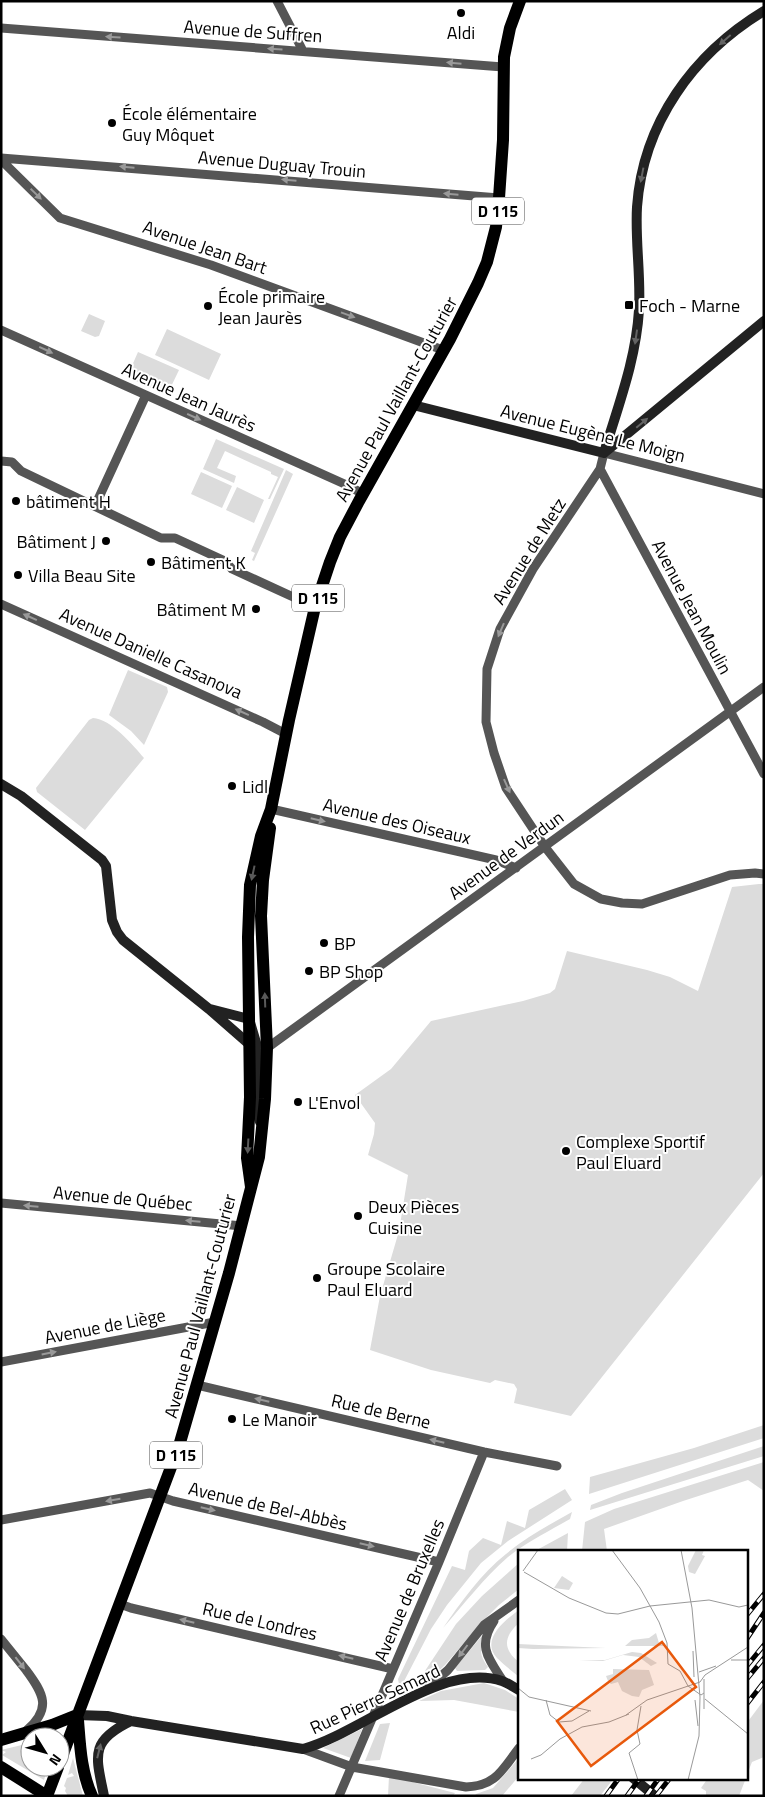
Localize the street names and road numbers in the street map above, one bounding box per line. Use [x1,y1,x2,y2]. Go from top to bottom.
street label: Avenue de Suffren [183,13,323,49]
street label: Avenue Duguay Trouin [197,143,367,185]
road number: D 115 [472,198,524,225]
street label: Avenue Jean Bart [139,213,271,281]
street label: Avenue Paul Vaillant-Couturier [328,291,464,507]
street label: Avenue Jean Jaurès [118,355,260,439]
street label: Avenue Eugène Le Moign [498,397,688,469]
street label: Avenue de Metz [485,492,573,610]
street label: Avenue Jean Moulin [645,535,739,679]
road number: D 115 [292,584,344,612]
street label: Avenue Danielle Casanova [55,600,247,706]
street label: Avenue des Oiseaux [320,791,474,851]
street label: Avenue de Verdun [443,804,569,906]
street label: Avenue de Québec [52,1178,194,1218]
street label: Avenue Paul Vaillant-Couturier [157,1191,243,1421]
street label: Avenue de Liège [42,1301,168,1351]
street label: Rue de Berne [329,1386,433,1436]
road number: D 115 [150,1442,202,1468]
street label: Avenue de Bel-Abbès [186,1475,350,1537]
street label: Avenue de Bruxelles [367,1515,451,1665]
street label: Rue de Londres [200,1595,320,1647]
street label: Rue Pierre Semard [305,1657,445,1741]

